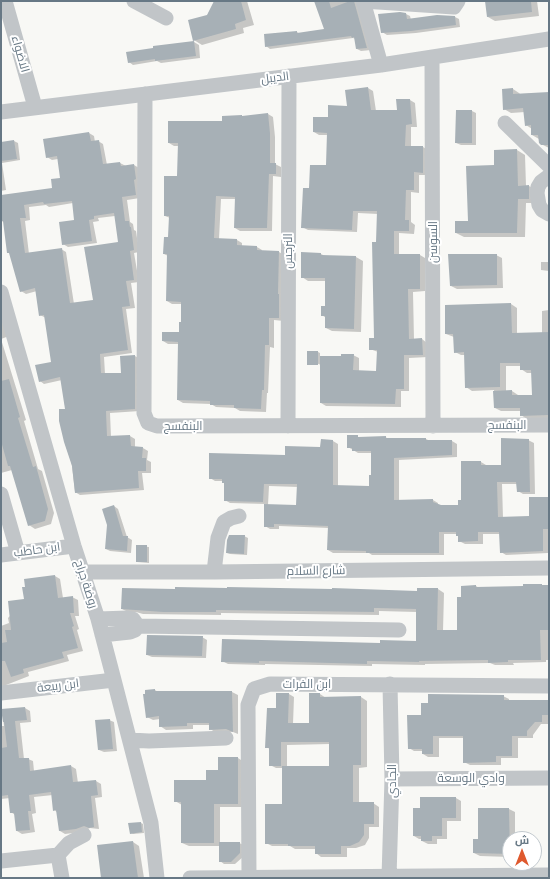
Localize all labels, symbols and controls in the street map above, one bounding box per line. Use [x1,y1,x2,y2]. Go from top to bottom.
street label: الاضواء [8,34,32,74]
street label: الديبل [260,69,290,87]
street label: السوسن [426,221,440,263]
street label: النرجس [281,233,295,269]
street label: البنفسج [487,418,527,432]
street label: البنفسج [163,419,203,433]
street label: ابن حاطب [13,540,61,560]
street label: روضة جراح [71,558,101,610]
street label: شارع السلام [286,563,346,579]
street label: ابن ربيعة [36,676,80,696]
street label: ابن الفرات [283,677,331,691]
street label: الجادي [385,764,399,798]
street label: وادي الوسعة [437,771,505,785]
north arrow [502,831,542,871]
text: ش [515,833,529,847]

